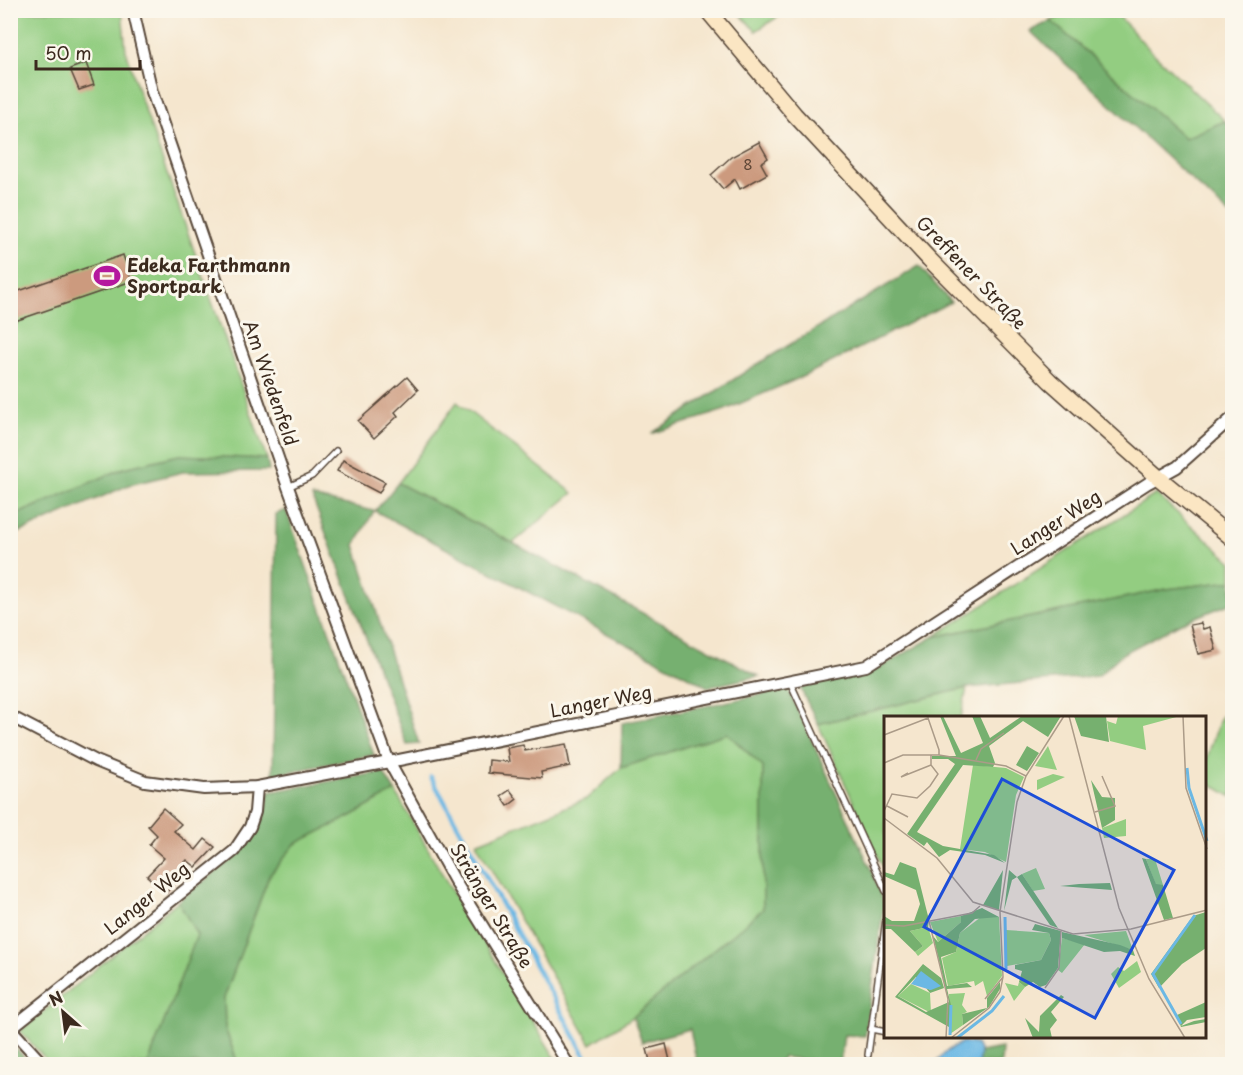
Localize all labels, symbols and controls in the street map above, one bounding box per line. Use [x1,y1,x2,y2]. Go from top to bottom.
scale bar [36,33,140,71]
text: 50 m [45,39,92,66]
house number: 8 [743,152,753,175]
street label: Greffener Straße [911,209,1033,335]
place label: Edeka Farthmann Sportpark [127,251,290,299]
sports icon: Edeka Farthmann Sportpark [92,261,122,291]
street label: Am Wiedenfeld [237,316,306,449]
street label: Langer Weg [1005,482,1106,561]
street label: Langer Weg [548,677,654,724]
inset map [884,716,1207,1039]
street label: Stränger Straße [444,838,540,973]
street label: Langer Weg [98,855,195,941]
north arrow [33,982,93,1042]
text: N [44,984,67,1011]

